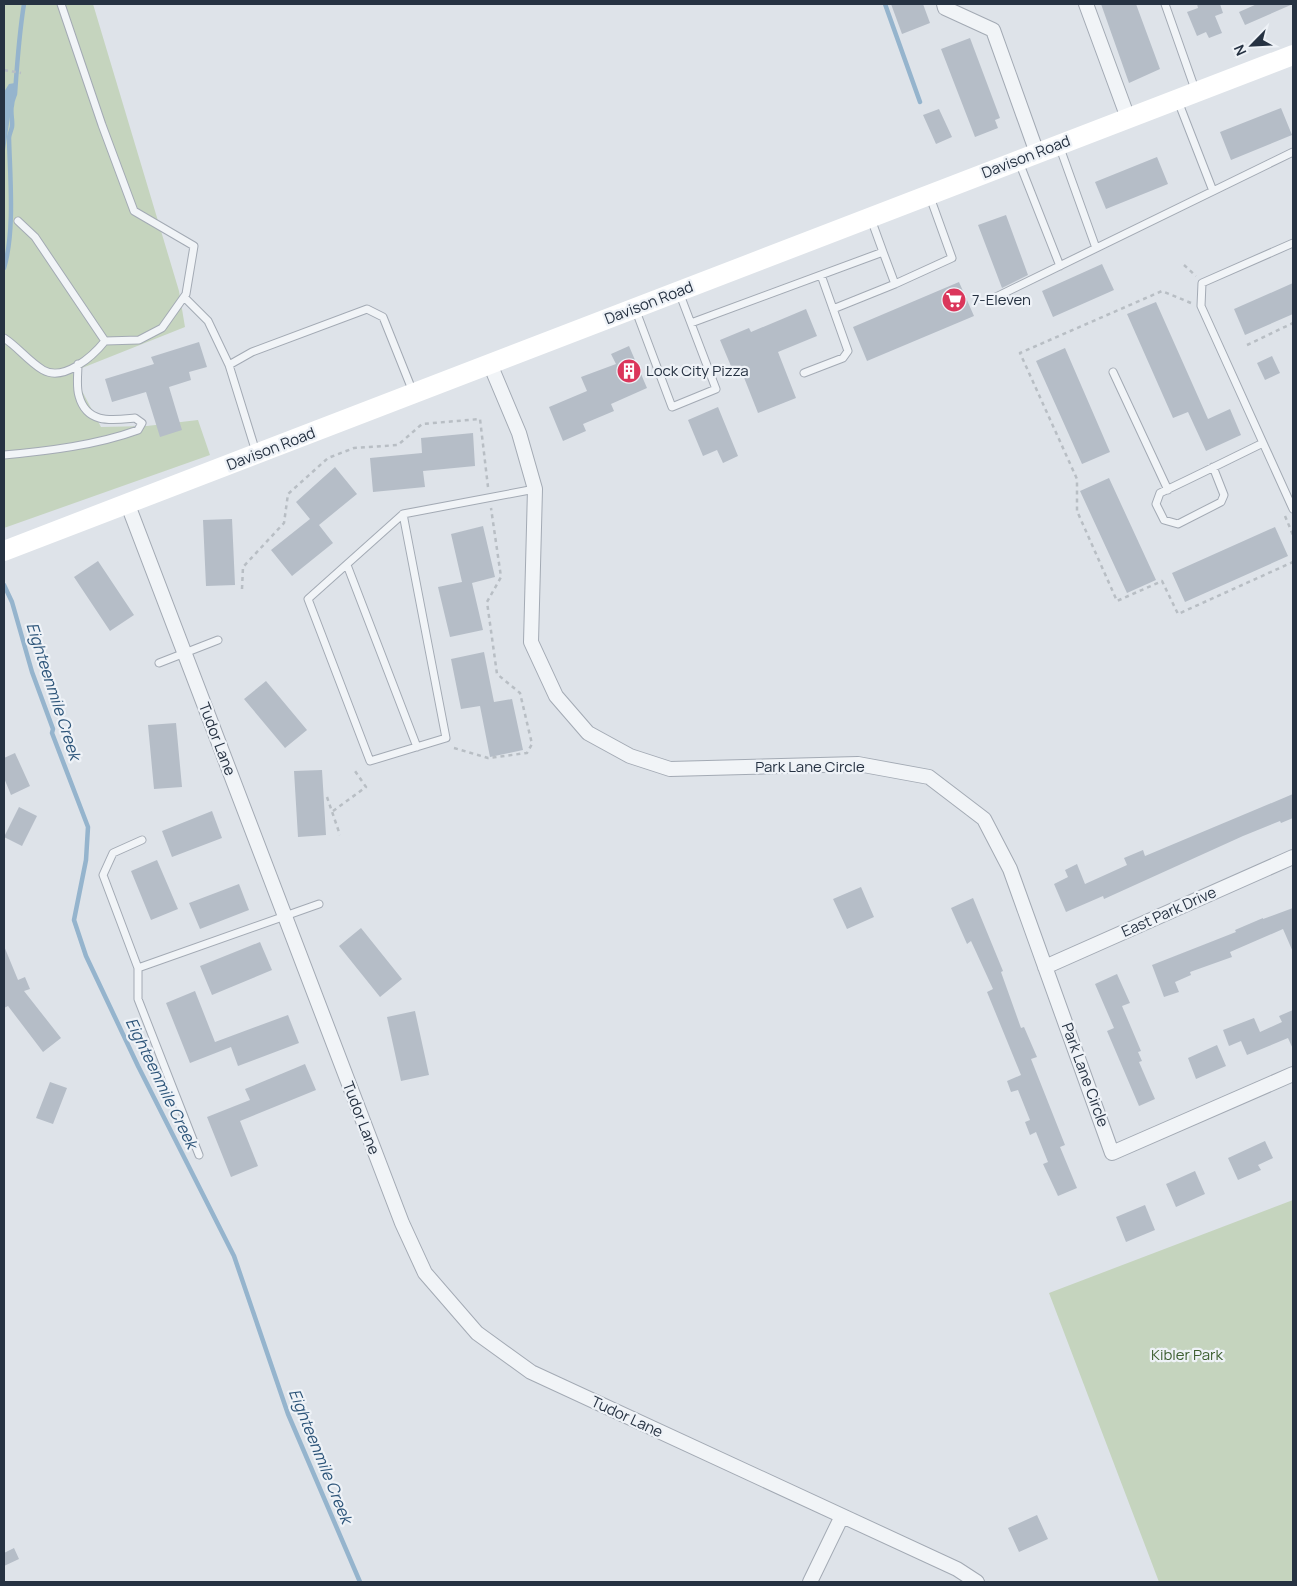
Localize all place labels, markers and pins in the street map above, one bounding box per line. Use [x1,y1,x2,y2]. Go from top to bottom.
supermarket icon: 7-Eleven [941,287,967,313]
place label: 7-Eleven [972,289,1031,310]
building icon: Lock City Pizza [616,358,642,384]
place label: Lock City Pizza [646,360,749,381]

